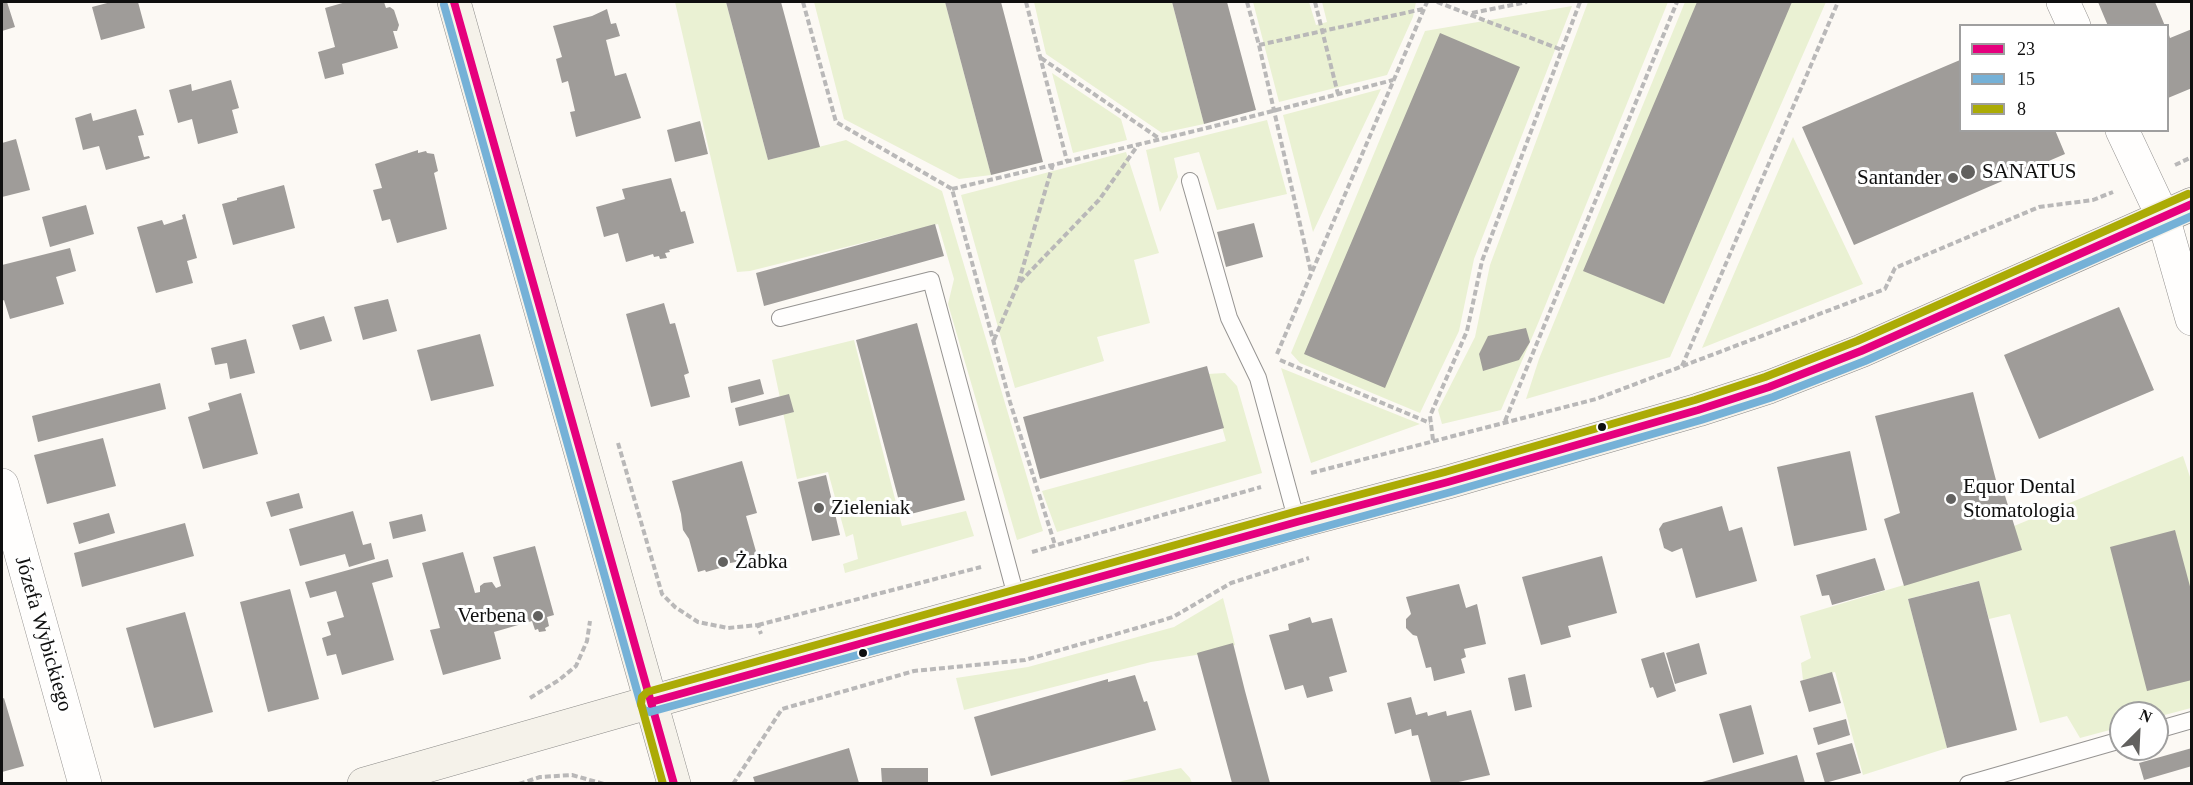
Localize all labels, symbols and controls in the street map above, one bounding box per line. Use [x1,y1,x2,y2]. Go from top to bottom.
legend [1959,24,2169,132]
text: 23 [2017,39,2035,59]
text: 15 [2017,69,2035,89]
text: 8 [2017,99,2026,119]
place label: SANATUS [1982,159,2077,185]
marker: SANATUS [1959,163,1977,181]
place label: Santander [1857,165,1941,191]
marker: Santander [1946,171,1960,185]
unlabelled marker [1596,421,1608,433]
place label: Equor Dental Stomatologia [1963,474,2076,524]
marker: Equor Dental Stomatologia [1944,492,1958,506]
place label: Zieleniak [831,495,910,521]
marker: Zieleniak [812,501,826,515]
place label: Żabka [735,549,787,575]
street label: Józefa Wybickiego [9,554,77,714]
marker: Żabka [716,555,730,569]
place label: Verbena [457,603,526,629]
marker: Verbena [531,609,545,623]
unlabelled marker [857,647,869,659]
north arrow [2109,701,2169,761]
text: N [2137,706,2154,726]

